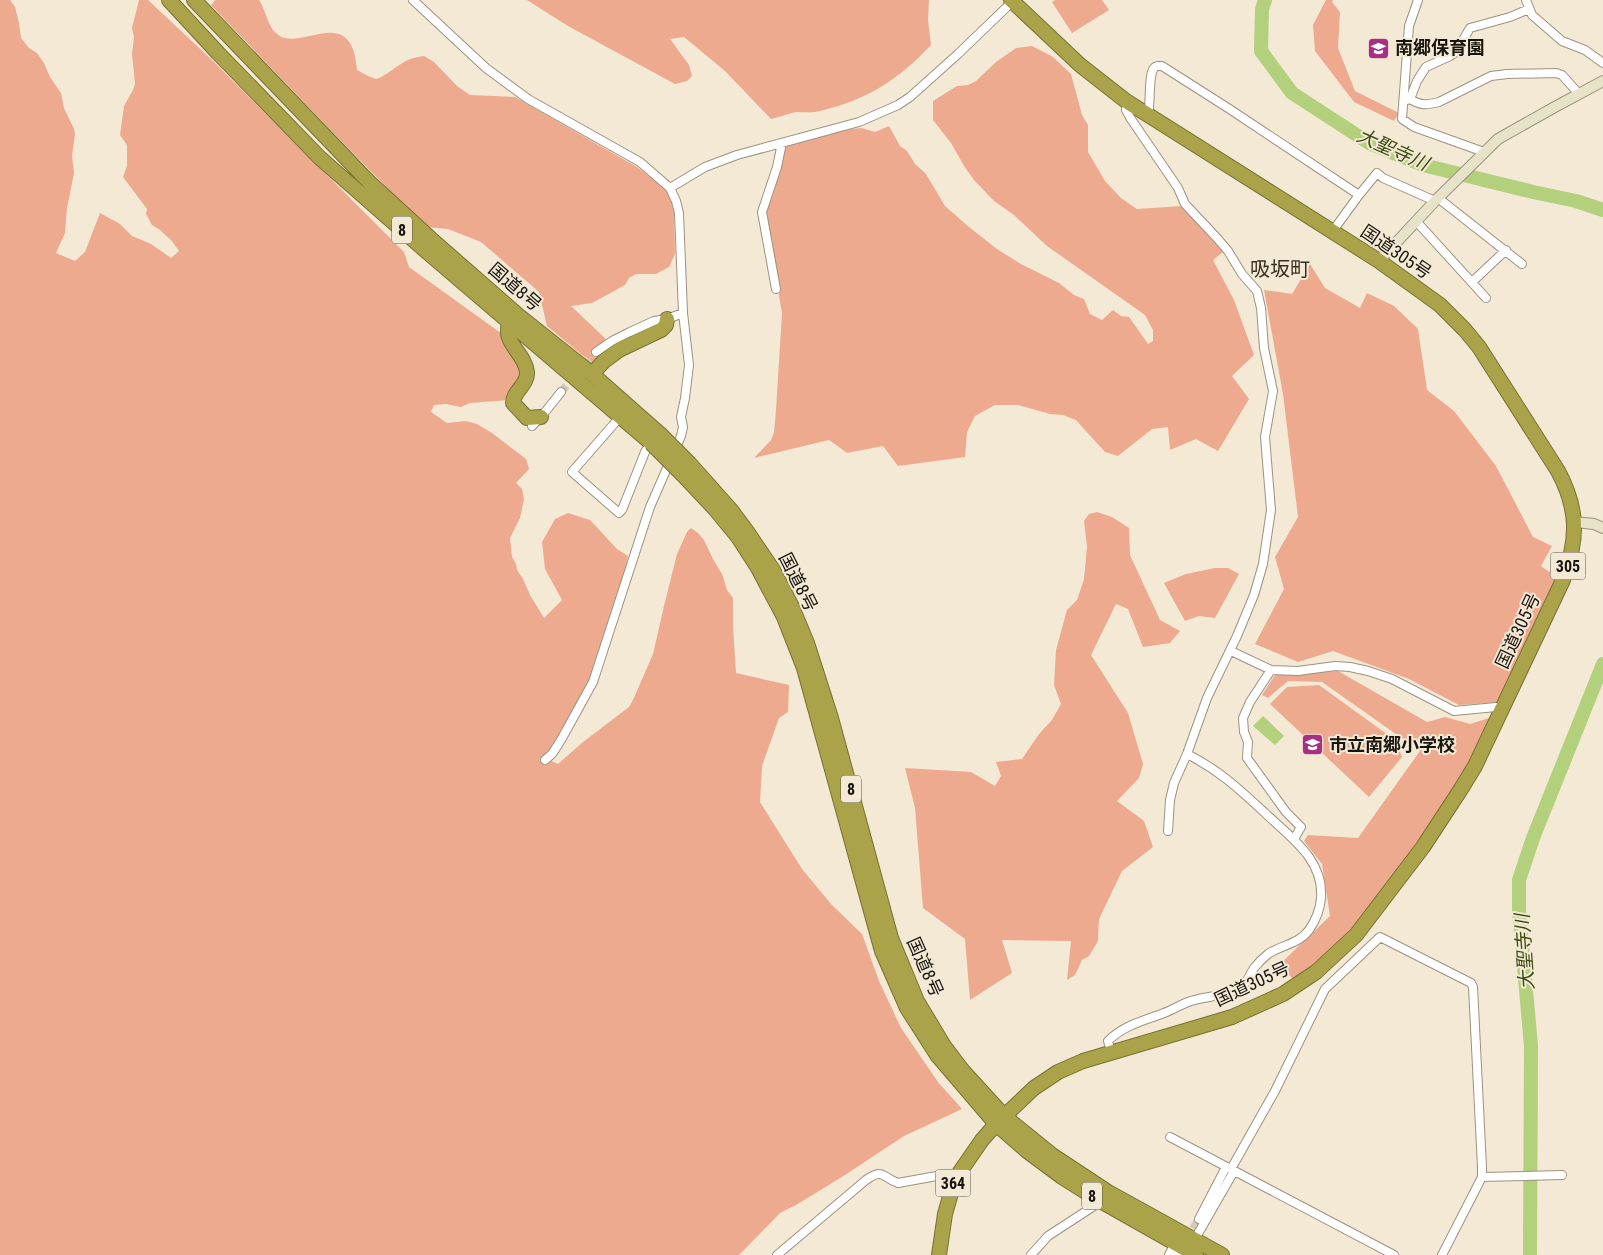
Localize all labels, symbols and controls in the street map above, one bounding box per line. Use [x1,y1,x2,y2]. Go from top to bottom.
school or university icon: 南郷保育園 [1367,36,1391,60]
place label: 南郷保育園 [1395,37,1485,58]
water label: 大聖寺川 [1353,123,1434,176]
road number: 8 [392,216,412,244]
street label: 国道305号 [1357,220,1436,283]
district label: 吸坂町 [1250,257,1310,281]
street label: 国道8号 [485,258,546,315]
street label: 国道8号 [775,549,822,615]
road number: 305 [1550,552,1586,580]
street label: 国道305号 [1491,590,1544,672]
school or university icon: 市立南郷小学校 [1301,733,1325,757]
place label: 市立南郷小学校 [1329,734,1455,755]
road number: 8 [841,776,861,802]
water label: 大聖寺川 [1510,911,1539,991]
street label: 国道8号 [903,934,948,1000]
street label: 国道305号 [1211,957,1293,1010]
road number: 364 [936,1170,970,1196]
road number: 8 [1082,1182,1102,1210]

